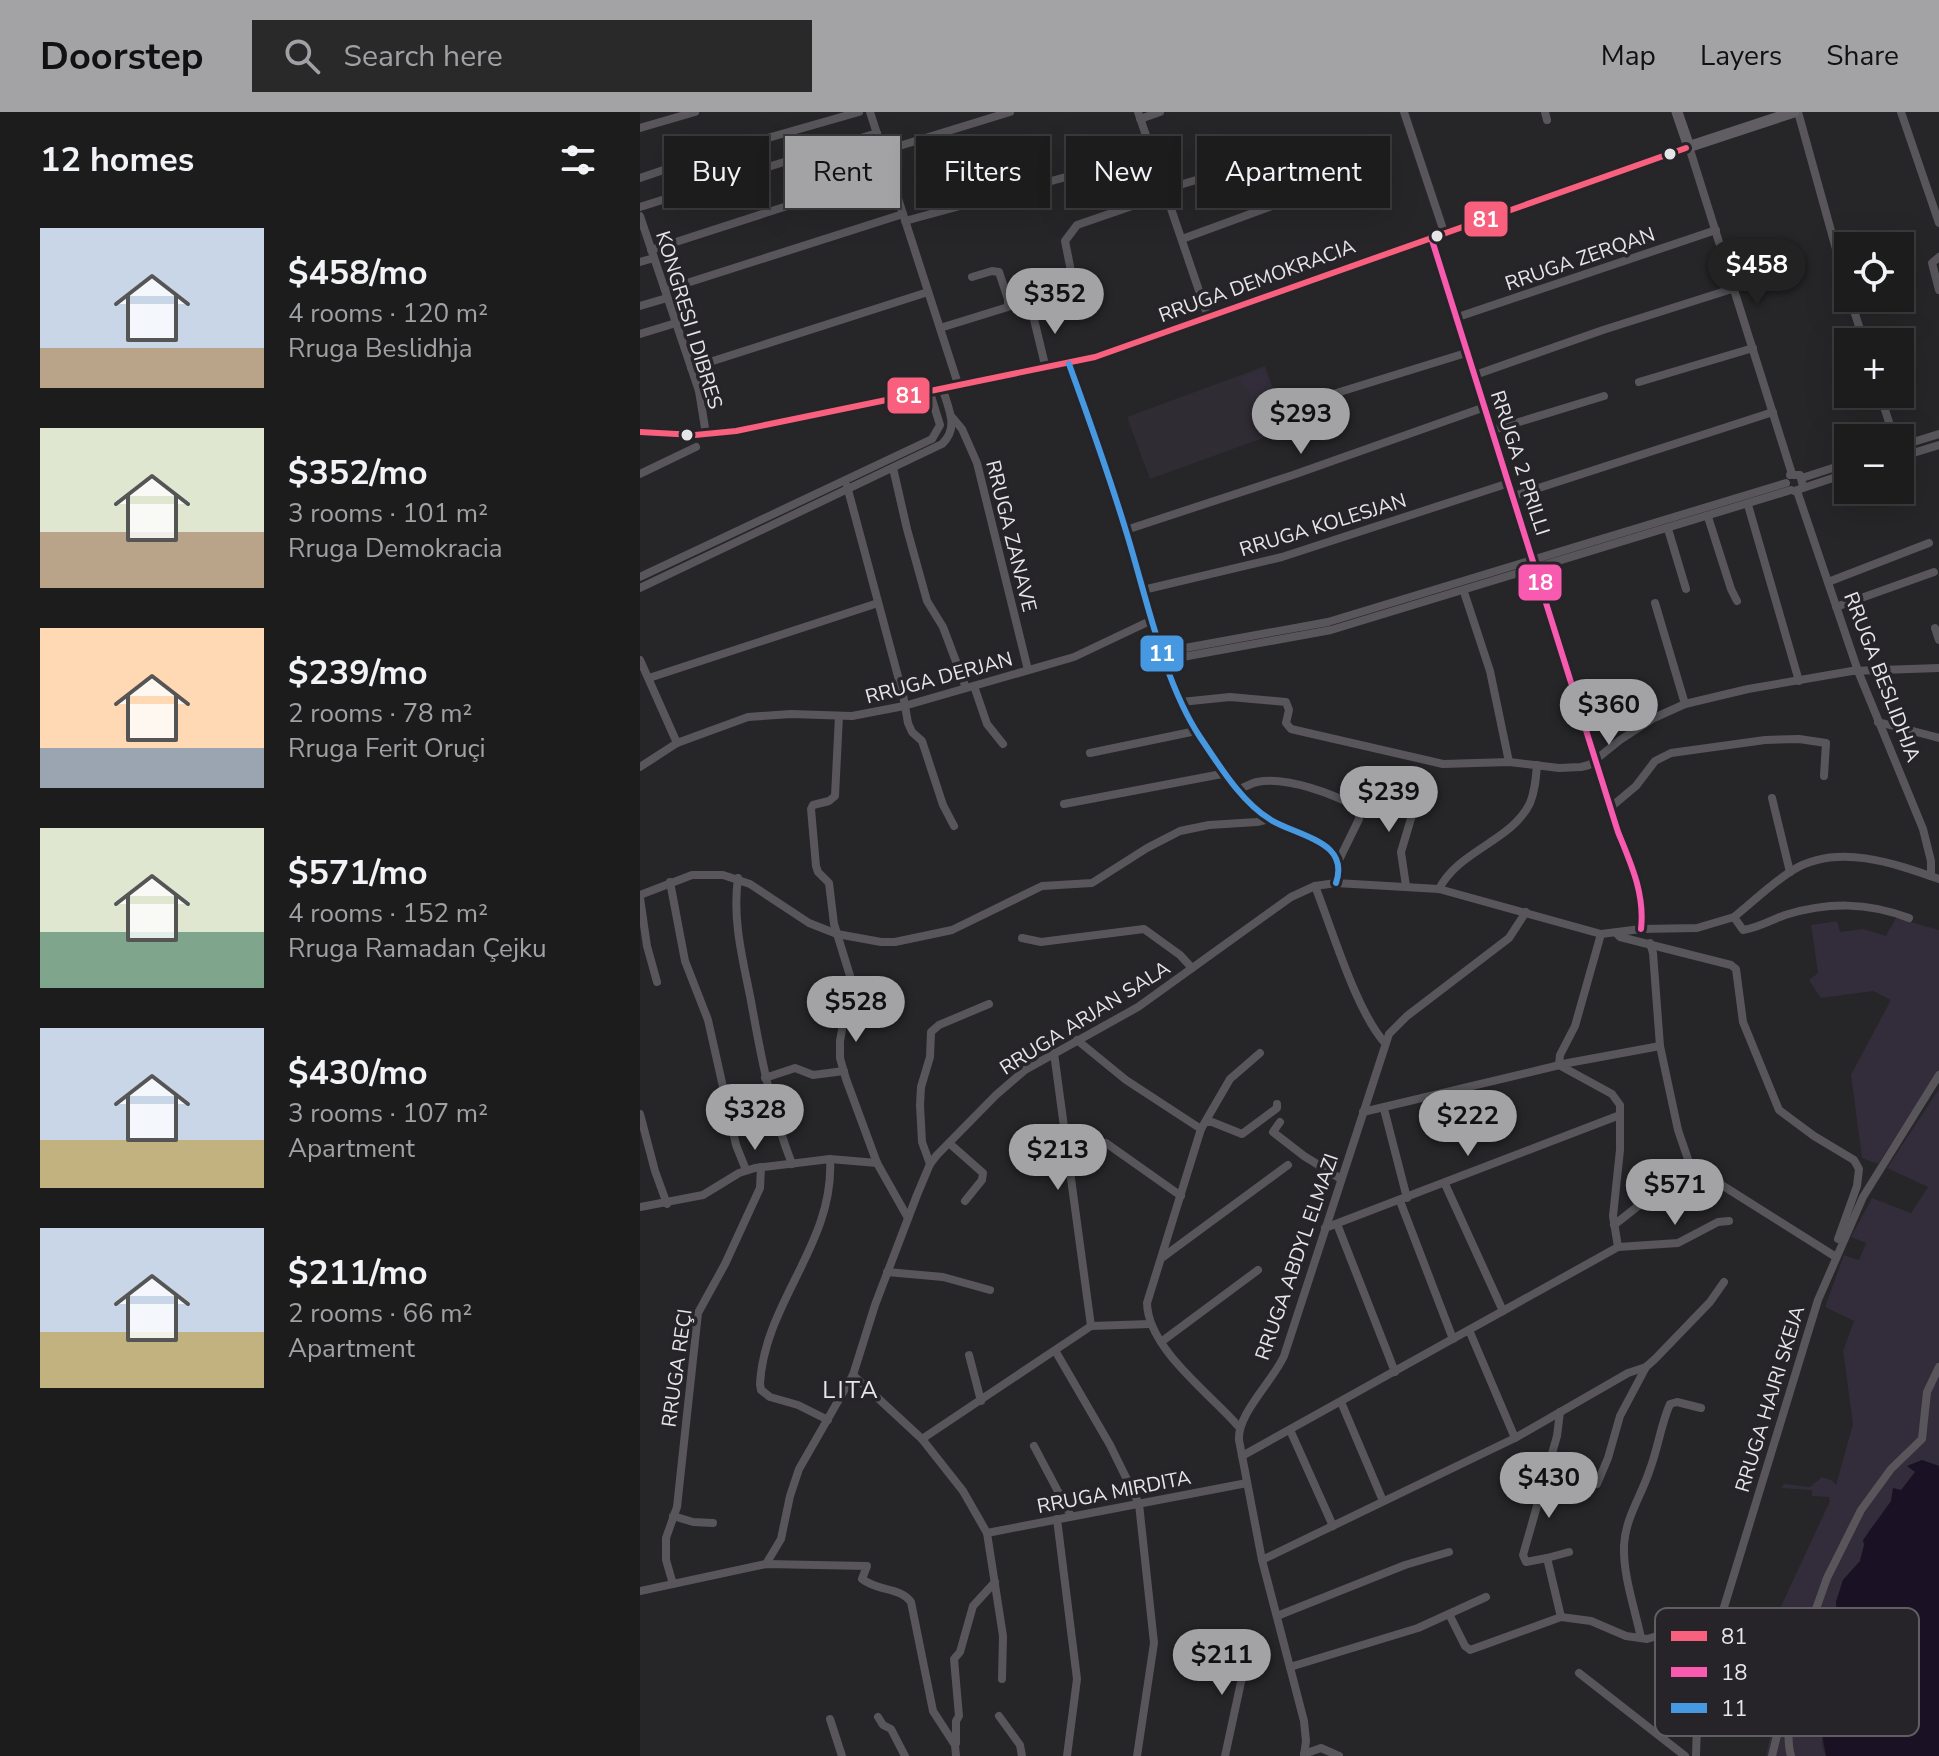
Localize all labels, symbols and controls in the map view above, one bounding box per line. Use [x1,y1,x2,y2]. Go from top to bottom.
search box [252,20,812,92]
text: Doorstep [40,31,204,82]
icon: search [280,34,324,78]
text: Search here [344,36,503,77]
text: Map [1601,37,1656,75]
text: Layers [1700,37,1782,75]
text: Share [1826,37,1899,75]
chip: Buy [664,136,769,208]
chip: Rent [785,136,900,208]
chip: Filters [916,136,1050,208]
chip: New [1066,136,1181,208]
chip: Apartment [1197,136,1390,208]
text: 12 homes [40,137,194,183]
icon: filters [556,138,600,182]
unlabelled marker [1662,146,1678,162]
line badge: 81 [1463,200,1509,238]
text: 81 [1473,205,1499,235]
street label: RRUGA ZERQAN [1501,221,1659,297]
street label: KONGRESI I DIBRES [649,228,729,412]
unlabelled marker [1429,228,1445,244]
map controls [1834,232,1914,504]
button: locate [1834,232,1914,312]
street label: RRUGA DEMOKRACIA [1155,233,1360,329]
pin: $458 [1710,239,1804,307]
text: $458 [1726,247,1788,282]
text: $458/mo [288,250,428,296]
icon: home [104,260,200,356]
pin: $352 [1008,268,1102,336]
text: $352 [1024,276,1086,311]
text: 4 rooms · 120 m² [288,296,488,331]
button: + [1834,328,1914,408]
text: Rruga Beslidhja [288,331,472,366]
line badge: 81 [886,376,931,415]
text: 81 [896,381,922,411]
street label: RRUGA 2 PRILLI [1484,387,1556,539]
pin: $293 [1254,388,1348,456]
text: $293 [1270,396,1332,431]
button: − [1834,424,1914,504]
unlabelled marker [679,427,695,443]
text: $352/mo [288,450,428,496]
street label: RRUGA ZANAVE [979,457,1043,615]
icon: home [104,460,200,556]
street label: RRUGA KOLESJAN [1236,487,1410,563]
text: 3 rooms · 101 m² [288,496,488,531]
text: Rruga Demokracia [288,531,503,566]
line badge: 18 [1517,563,1563,602]
text: 18 [1527,568,1553,598]
street label: RRUGA BESLIDHJA [1837,588,1927,766]
line badge: 11 [1139,634,1185,673]
text: 11 [1149,639,1175,669]
street label: RRUGA DERJAN [862,645,1016,711]
text: $239/mo [288,650,428,696]
icon: home [104,660,200,756]
pin: $360 [1562,679,1656,747]
text: $360 [1578,687,1640,722]
text: 2 rooms · 78 m² [288,696,472,731]
text: Rruga Ferit Oruçi [288,731,486,766]
pin: $239 [1342,766,1436,834]
text: $239 [1358,774,1420,809]
text: $571/mo [288,850,428,896]
icon: home [104,860,200,956]
text: 4 rooms · 152 m² [288,896,488,931]
text: Rruga Ramadan Çejku [288,931,547,966]
street label: RRUGA ARJAN SALA [995,954,1176,1081]
pin: $528 [809,976,903,1044]
text: $528 [825,984,887,1019]
text: $430/mo [288,1050,428,1096]
icon: home [104,1060,200,1156]
pin: $328 [708,1084,802,1152]
pin: $222 [1421,1090,1515,1158]
text: $328 [724,1092,786,1127]
text: 3 rooms · 107 m² [288,1096,488,1131]
text: $222 [1437,1098,1499,1133]
pin: $213 [1011,1124,1105,1192]
text: Apartment [288,1131,415,1166]
text: $213 [1027,1132,1089,1167]
street label: RRUGA ABDYL ELMAZI [1249,1150,1345,1364]
pin: $571 [1628,1159,1722,1227]
text: $571 [1644,1167,1706,1202]
text: $211/mo [288,1250,428,1296]
icon: home [104,1260,200,1356]
text: 2 rooms · 66 m² [288,1296,472,1331]
street label: RRUGA HAJRI SKEJA [1729,1302,1811,1495]
street label: RRUGA REÇI [655,1307,699,1429]
text: Apartment [288,1331,415,1366]
district label: LITA [822,1374,880,1406]
pin: $430 [1502,1452,1596,1520]
text: $430 [1518,1460,1580,1495]
street label: RRUGA MIRDITA [1035,1464,1194,1520]
legend [1655,1608,1919,1736]
text: 81 [1721,1622,1747,1652]
pin: $211 [1175,1629,1269,1697]
text: $211 [1191,1637,1253,1672]
text: 18 [1721,1658,1747,1688]
text: 11 [1721,1694,1747,1724]

